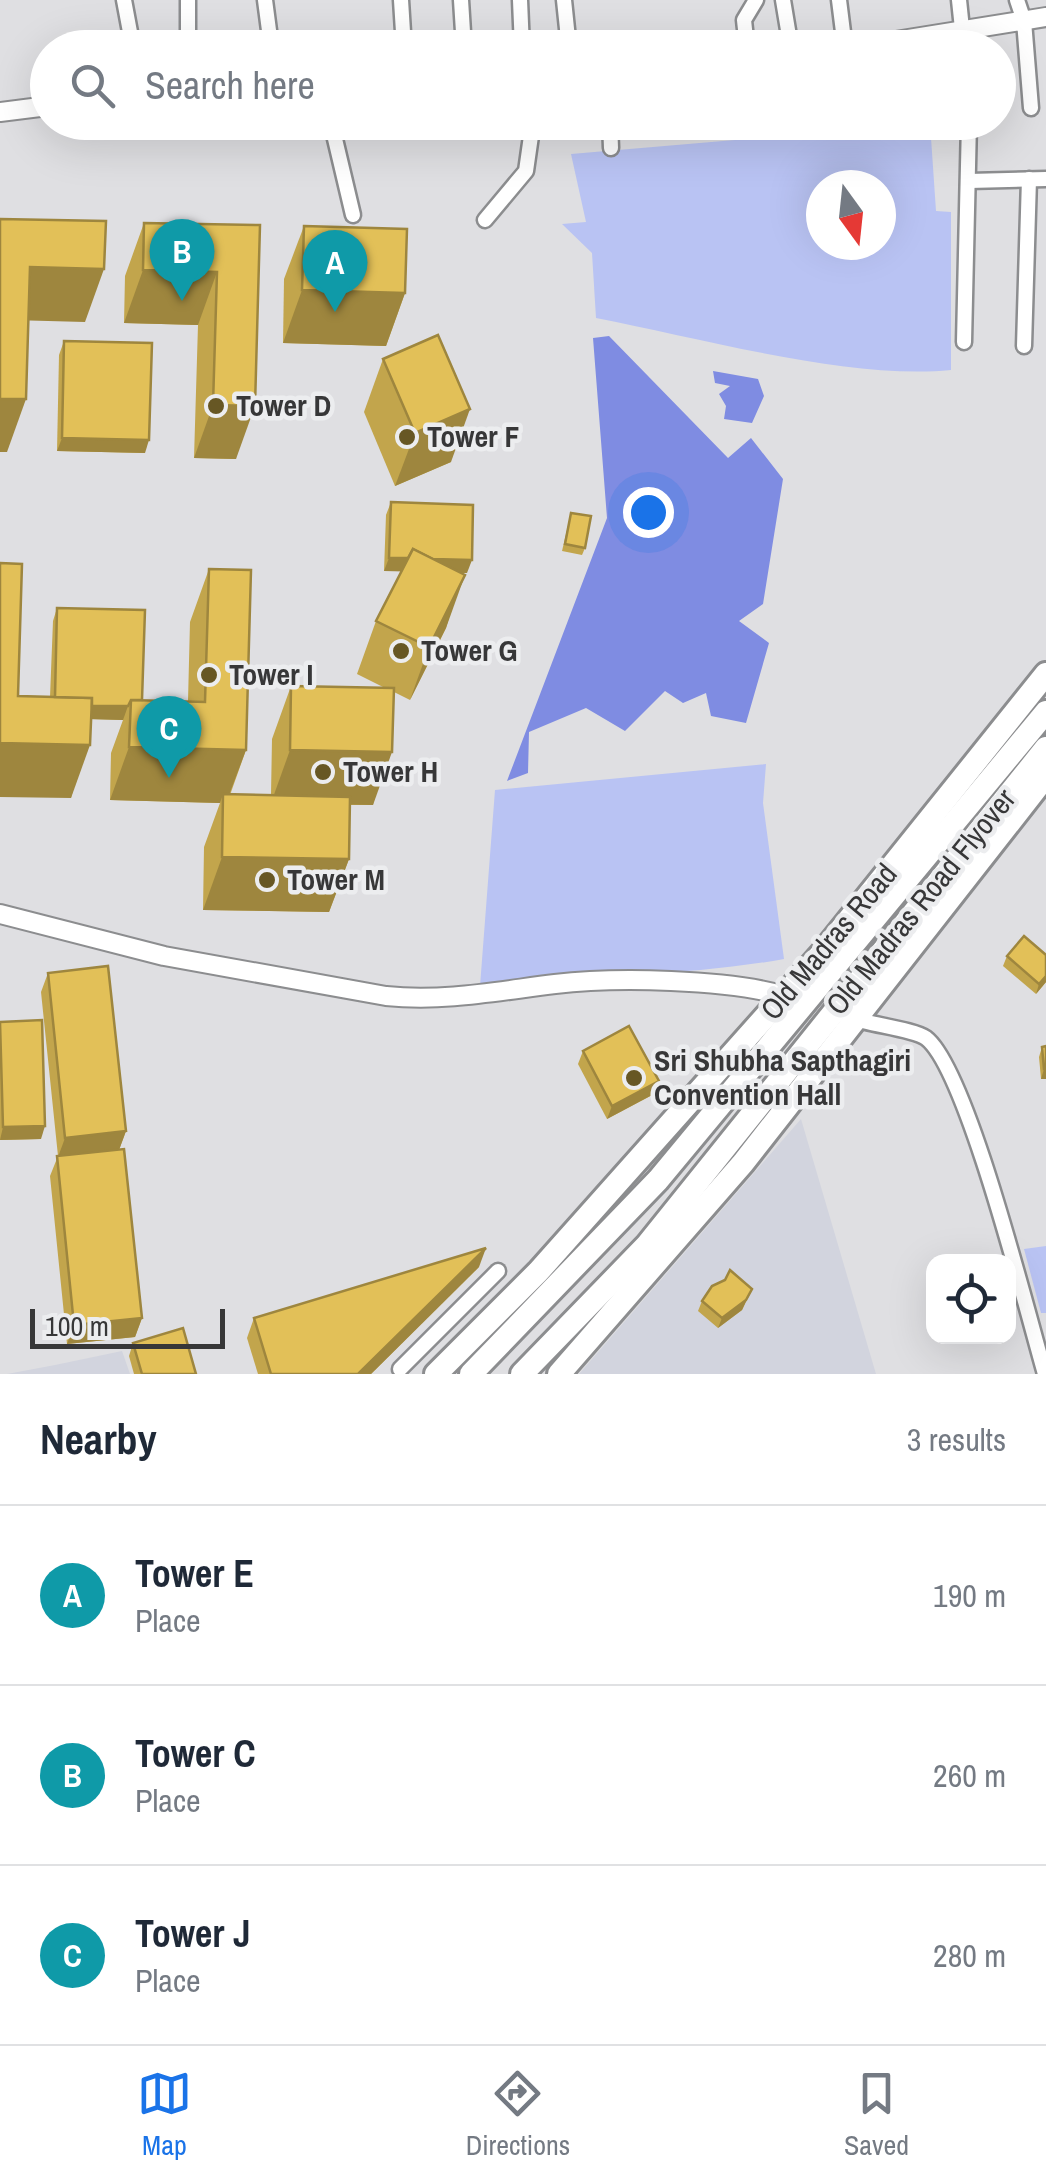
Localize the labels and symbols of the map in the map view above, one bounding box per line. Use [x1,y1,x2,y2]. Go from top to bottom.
north arrow [806,170,896,260]
pin: B [150,218,214,301]
pin: A [302,230,368,312]
place label: Tower D [236,385,331,425]
marker: Tower D [205,395,227,417]
place label: Tower F [427,416,520,456]
marker: Tower F [396,426,418,448]
your location [623,487,674,538]
place label: Tower G [421,630,518,670]
marker: Tower G [390,640,412,662]
place label: Tower I [229,654,313,694]
marker: Tower I [198,664,220,686]
pin: C [136,696,202,778]
place label: Tower H [343,751,438,791]
marker: Tower H [312,761,334,783]
street label: Old Madras Road Flyover [819,782,1023,1022]
street label: Old Madras Road [753,857,905,1027]
place label: Tower M [287,859,385,899]
marker: Tower M [256,869,278,891]
place label: Sri Shubha Sapthagiri Convention Hall [654,1040,911,1114]
marker: Sri Shubha Sapthagiri Convention Hall [623,1067,645,1089]
scale bar [30,1304,225,1348]

